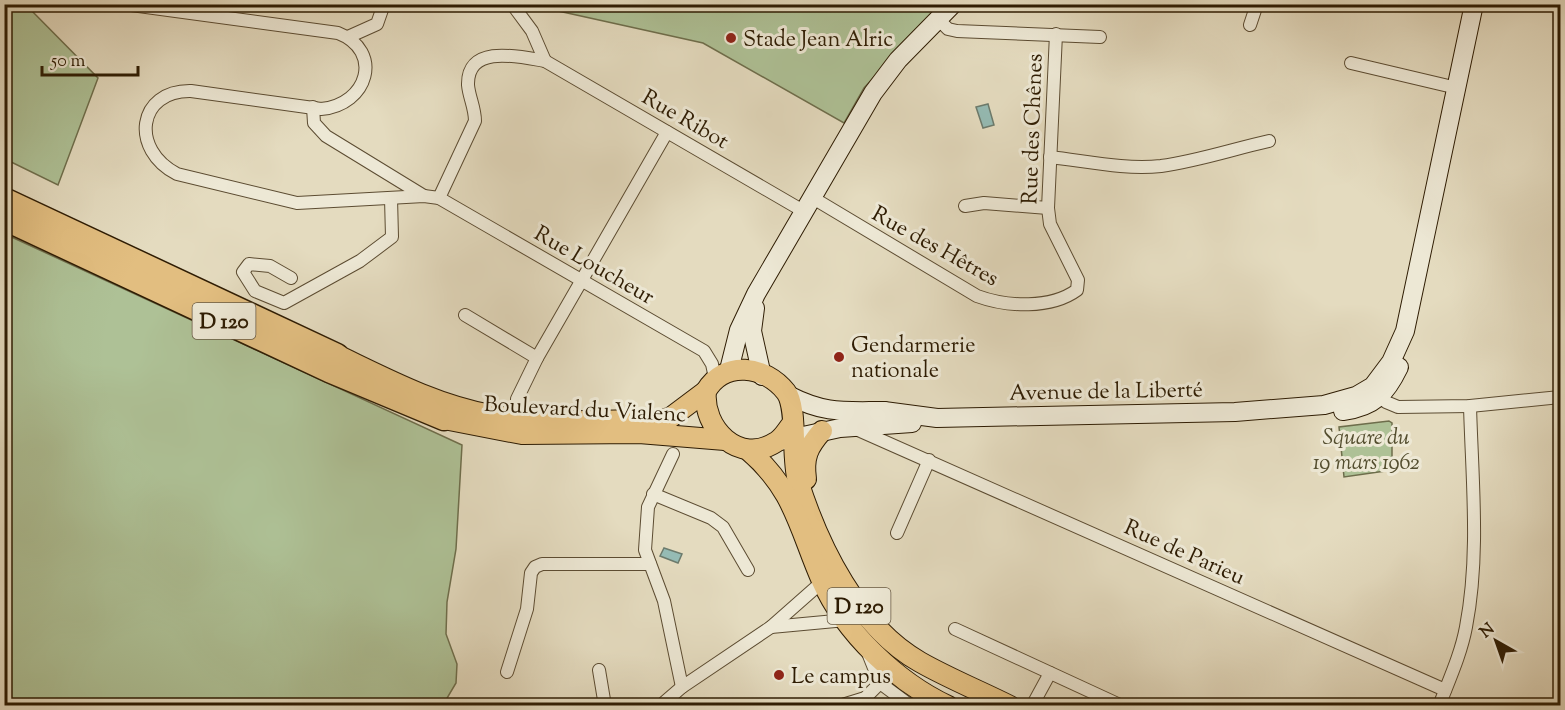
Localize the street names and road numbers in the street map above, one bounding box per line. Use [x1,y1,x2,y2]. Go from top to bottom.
street label: Rue des Chênes [1015,53,1053,205]
street label: Rue Ribot [635,83,735,159]
street label: Rue des Hêtres [865,200,1004,296]
street label: Rue Loucheur [527,219,660,314]
road number: D 120 [192,303,256,339]
street label: Avenue de la Liberté [1009,375,1203,411]
street label: Boulevard du Vialenc [483,390,687,432]
street label: Rue de Parieu [1118,513,1250,595]
road number: D 120 [828,588,890,624]

